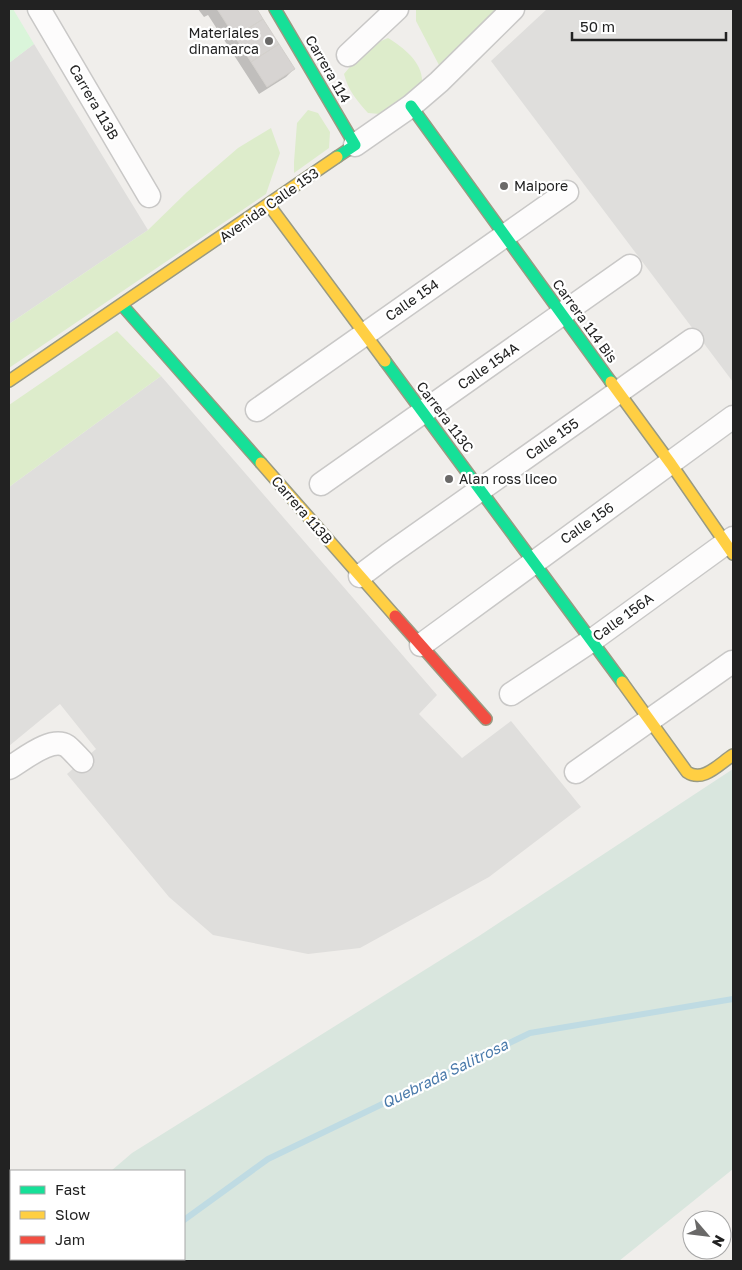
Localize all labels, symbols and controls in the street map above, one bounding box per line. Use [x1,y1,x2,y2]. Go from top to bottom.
scale bar [572,10,726,42]
text: 50 m [580,17,615,35]
place label: Materiales dinamarca [188,24,259,57]
street label: Carrera 114 [302,32,355,106]
marker: Materiales dinamarca [263,35,275,47]
street label: Carrera 113B [66,61,123,142]
street label: Avenida Calle 153 [216,164,322,245]
place label: Maipore [514,177,568,194]
marker: Maipore [498,180,510,192]
street label: Calle 154 [382,275,442,324]
street label: Carrera 114 Bis [549,276,621,366]
street label: Calle 154A [454,338,522,393]
street label: Carrera 113C [413,378,478,456]
street label: Calle 155 [522,414,582,463]
place label: Alan ross liceo [459,470,557,487]
street label: Carrera 113B [268,472,336,547]
marker: Alan ross liceo [443,473,455,485]
street label: Calle 156 [557,498,617,547]
street label: Calle 156A [589,589,657,644]
water label: Quebrada Salitrosa [379,1035,511,1111]
legend [10,1170,185,1260]
text: Fast [55,1180,86,1198]
text: Slow [55,1205,90,1223]
north arrow [682,1210,732,1260]
text: Jam [55,1230,85,1248]
text: N [709,1233,729,1250]

